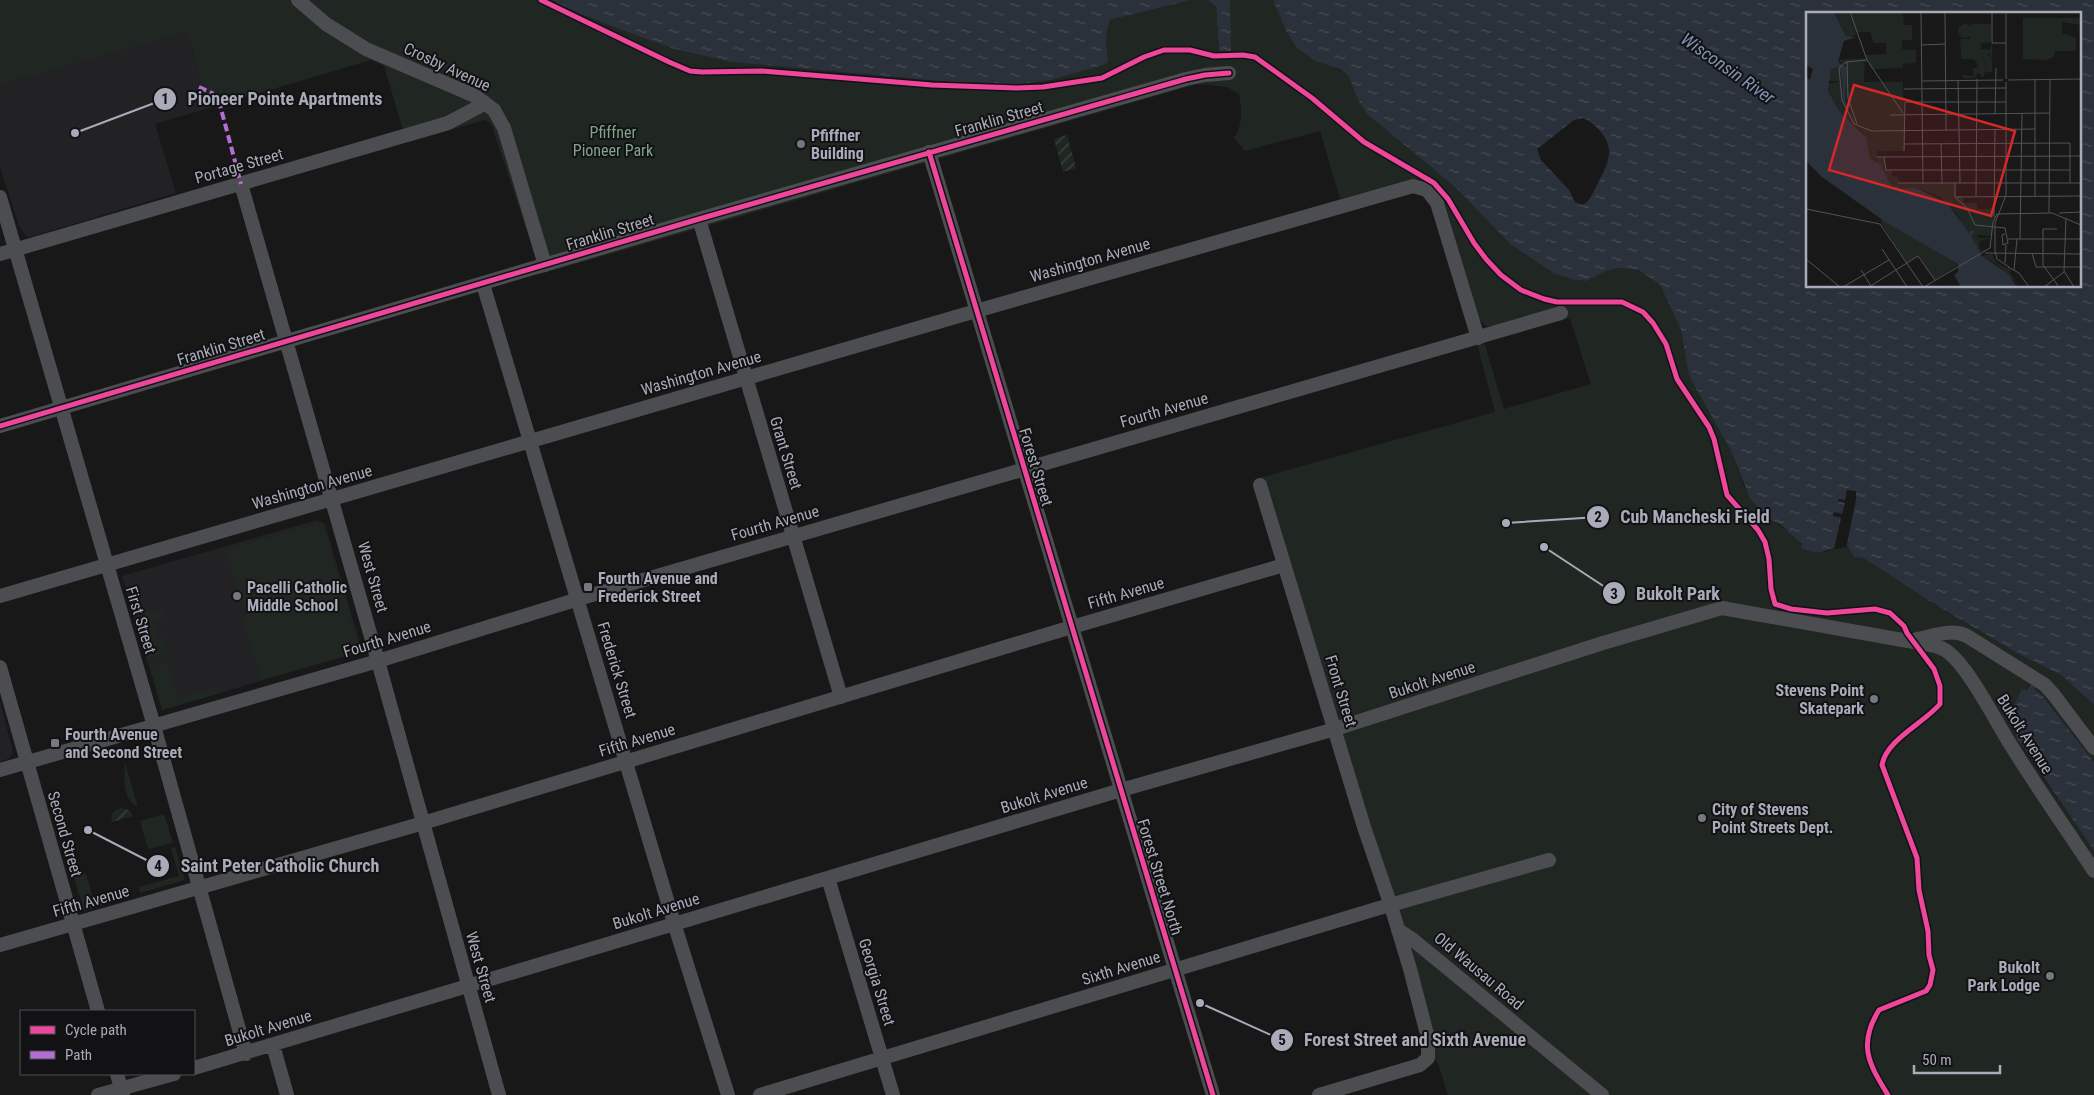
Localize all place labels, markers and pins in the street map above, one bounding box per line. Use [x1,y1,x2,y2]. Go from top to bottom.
callout: Pioneer Pointe Apartments [152,82,392,115]
place label: Pfiffner Building [811,126,864,163]
marker: Pfiffner Building [795,138,807,150]
callout: Cub Mancheski Field [1586,501,1780,534]
place label: Fourth Avenue and Frederick Street [598,569,718,606]
callout: Bukolt Park [1601,577,1730,610]
place label: Pacelli Catholic Middle School [247,578,347,615]
marker: Fourth Avenue and Frederick Street [582,581,594,593]
marker: Pacelli Catholic Middle School [231,590,243,602]
place label: Stevens Point Skatepark [1776,681,1864,718]
marker: Stevens Point Skatepark [1868,693,1880,705]
place label: Fourth Avenue and Second Street [65,725,182,762]
marker: Fourth Avenue and Second Street [49,737,61,749]
place label: City of Stevens Point Streets Dept. [1712,800,1833,837]
marker: City of Stevens Point Streets Dept. [1696,812,1708,824]
callout: Saint Peter Catholic Church [146,850,390,883]
place label: Bukolt Park Lodge [1968,958,2040,995]
marker: Bukolt Park Lodge [2044,970,2056,982]
callout: Forest Street and Sixth Avenue [1269,1023,1536,1056]

